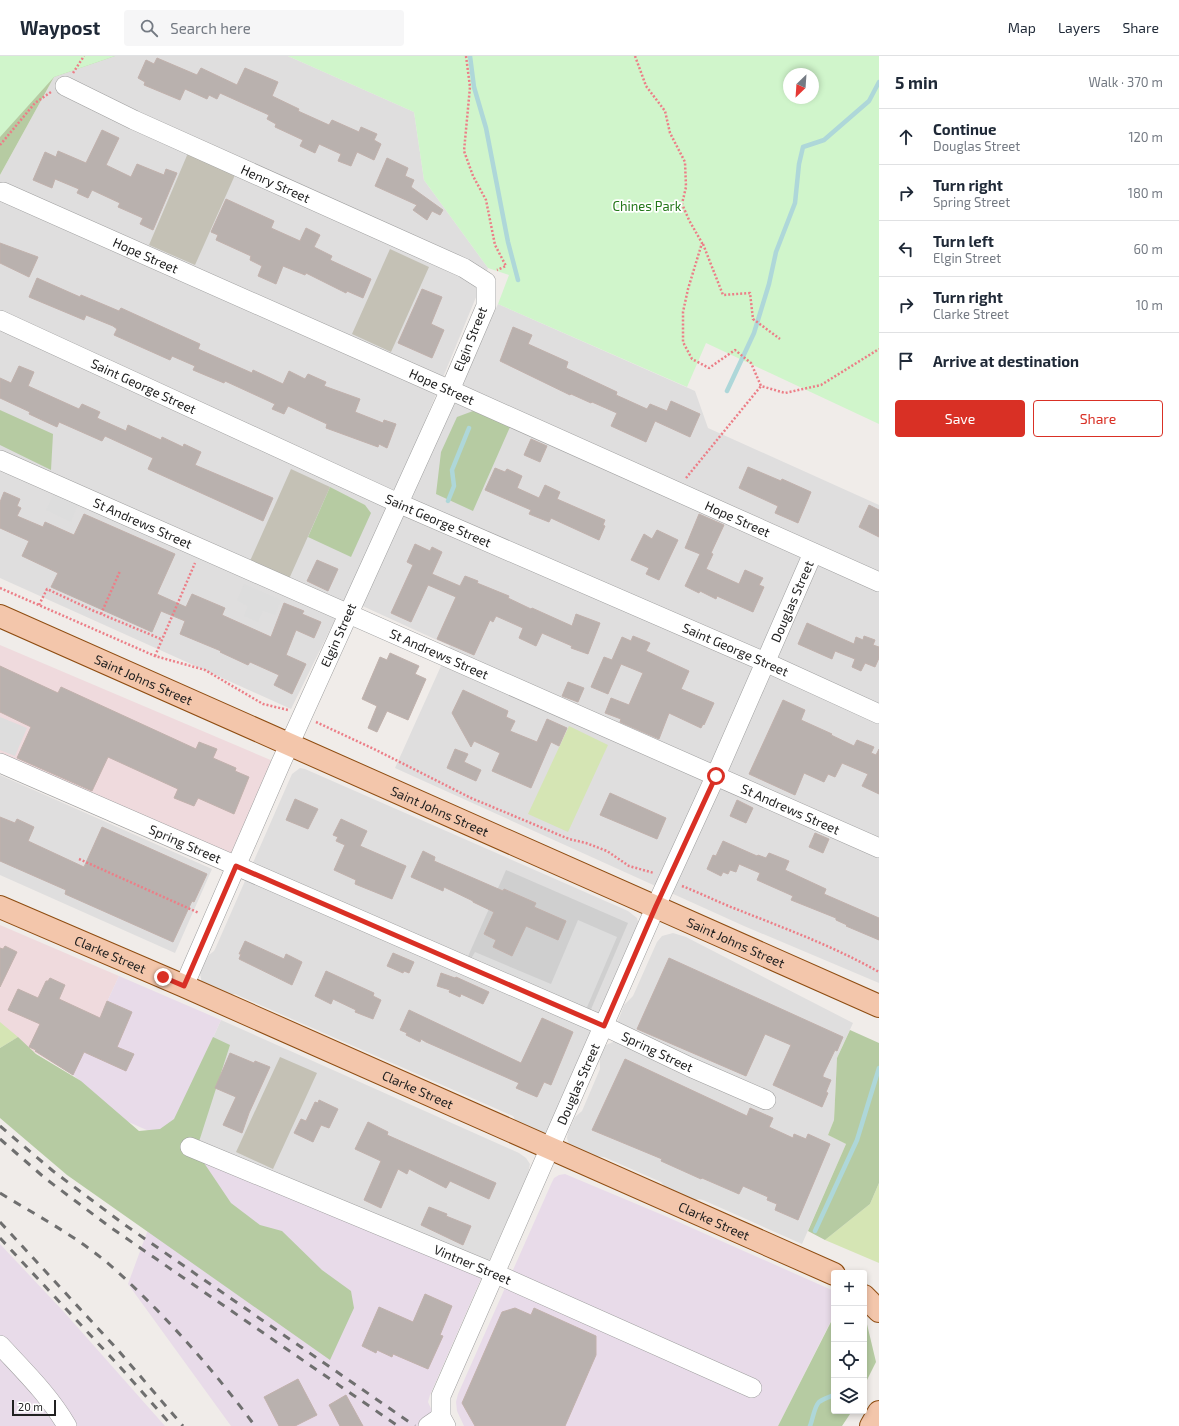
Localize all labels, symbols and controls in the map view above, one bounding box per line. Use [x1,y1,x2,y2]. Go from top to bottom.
search box [124,10,404,46]
text: Waypost [20,16,100,39]
icon: search [138,17,160,39]
text: Search here [170,19,251,37]
text: Map [1008,19,1036,36]
text: Layers [1058,19,1100,36]
text: Share [1122,19,1159,36]
north arrow [783,68,819,104]
text: 5 min [895,72,938,92]
text: Walk · 370 m [1088,74,1163,90]
text: Continue [933,120,996,138]
icon: ahead [895,126,917,148]
text: 120 m [1128,129,1163,145]
text: Douglas Street [933,138,1020,154]
street label: Henry Street [238,161,313,206]
text: Turn right [933,176,1003,194]
icon: right [895,182,917,204]
text: 180 m [1128,185,1163,201]
text: Spring Street [933,194,1010,210]
park label: Chines Park [613,198,682,214]
text: Turn left [933,232,994,250]
street label: Hope Street [111,234,181,277]
icon: left [895,238,917,260]
text: 60 m [1133,241,1163,257]
text: Elgin Street [933,250,1001,266]
text: Turn right [933,288,1003,306]
icon: right [895,294,917,316]
text: 10 m [1136,297,1163,313]
street label: Elgin Street [450,304,490,374]
text: Clarke Street [933,306,1009,322]
icon: arrive [895,350,917,372]
text: Arrive at destination [933,352,1079,370]
street label: Saint George Street [88,355,199,417]
street label: Hope Street [407,365,477,408]
button: Save [895,400,1025,437]
button: Share [1033,400,1163,437]
street label: Saint George Street [383,490,494,550]
street label: St Andrews Street [91,494,195,552]
street label: Hope Street [703,497,773,540]
street label: Douglas Street [767,558,817,645]
street label: Elgin Street [317,601,359,669]
street label: Saint George Street [680,619,791,680]
street label: St Andrews Street [387,625,491,683]
street label: Saint Johns Street [92,651,195,708]
route start [707,767,725,785]
street label: St Andrews Street [739,780,842,838]
street label: Saint Johns Street [388,782,491,840]
street label: Spring Street [147,821,224,866]
street label: Saint Johns Street [684,914,787,971]
street label: Clarke Street [72,932,148,977]
route end [154,968,172,986]
street label: Spring Street [619,1028,696,1075]
street label: Douglas Street [553,1041,603,1127]
street label: Clarke Street [380,1067,456,1112]
street label: Clarke Street [676,1198,752,1244]
street label: Vintner Street [432,1241,514,1288]
map controls [831,1270,867,1414]
button: + [831,1270,867,1306]
button: − [831,1306,867,1342]
button: locate [831,1342,867,1378]
button: layers [831,1378,867,1414]
scale bar [12,1398,56,1417]
text: 20 m [18,1400,43,1413]

